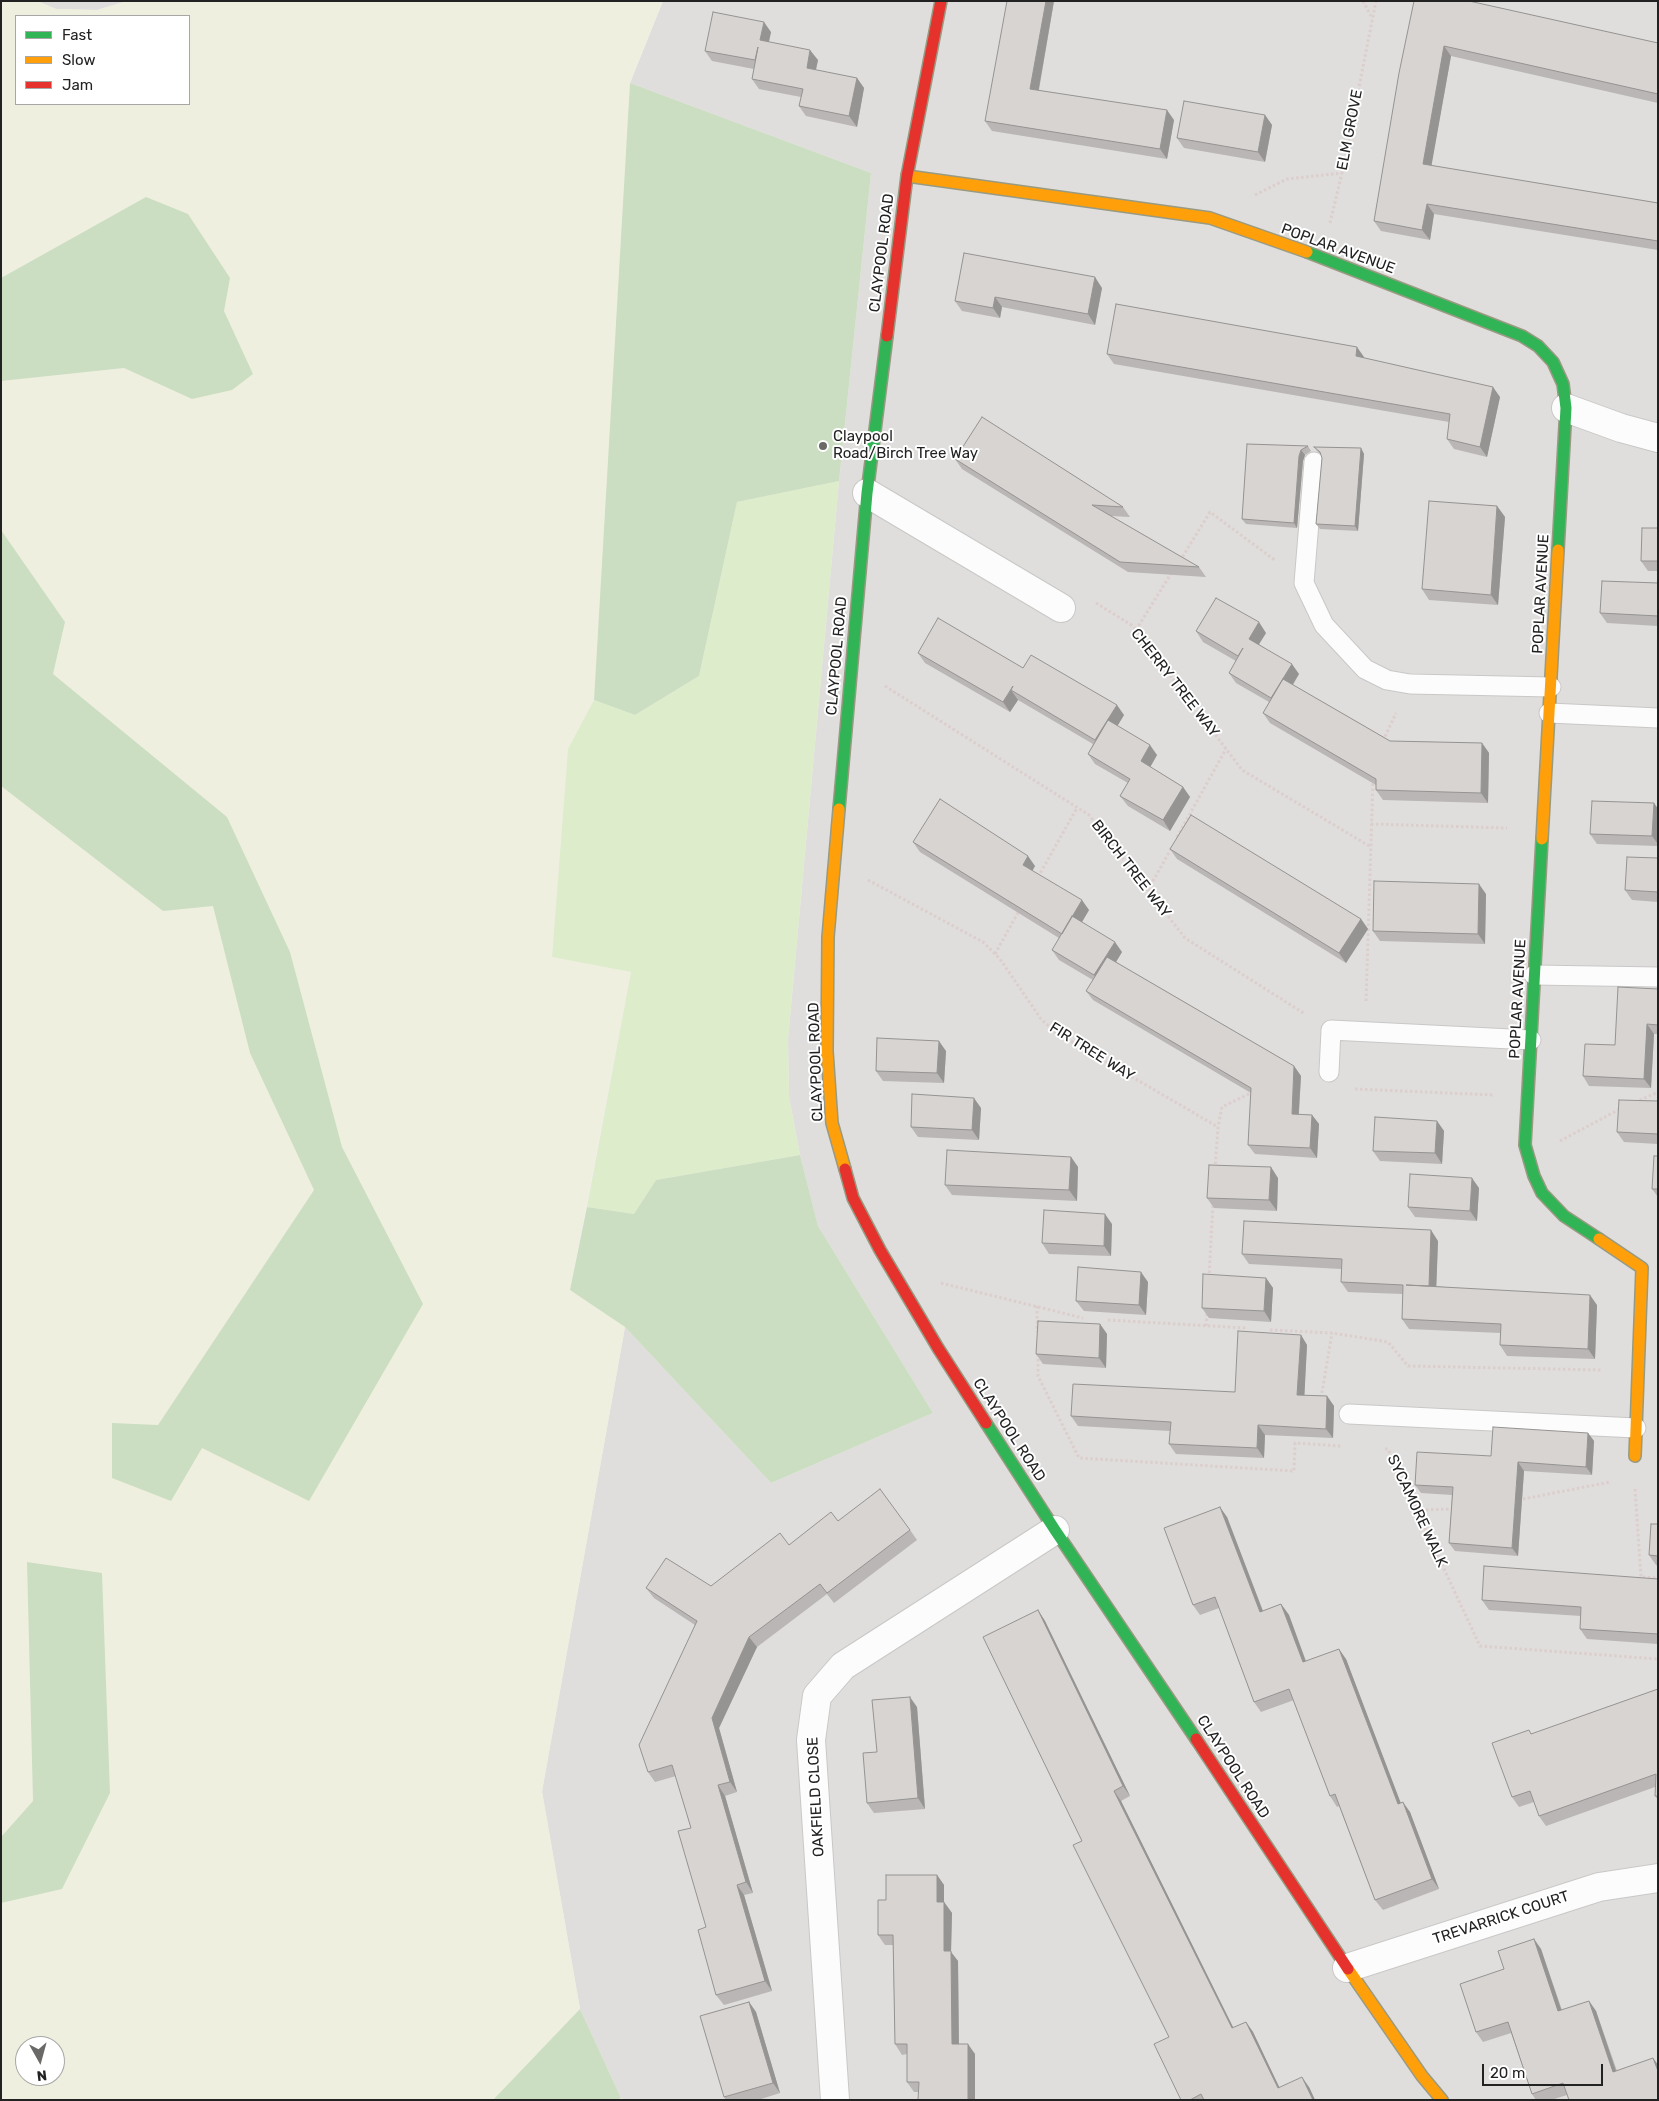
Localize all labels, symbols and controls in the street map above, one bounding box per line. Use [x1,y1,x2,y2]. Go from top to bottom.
legend [15,15,190,105]
text: Fast [62,26,92,44]
text: Slow [62,51,95,69]
text: Jam [62,76,93,94]
street label: ELM GROVE [1333,88,1367,172]
street label: CLAYPOOL ROAD [866,193,898,313]
street label: POPLAR AVENUE [1279,220,1397,278]
place label: Claypool Road/Birch Tree Way [833,428,978,463]
marker: Claypool Road/Birch Tree Way [817,440,829,452]
street label: POPLAR AVENUE [1529,534,1553,654]
street label: CLAYPOOL ROAD [823,596,851,716]
street label: CHERRY TREE WAY [1127,625,1223,741]
street label: BIRCH TREE WAY [1087,817,1175,921]
street label: POPLAR AVENUE [1506,939,1530,1059]
street label: CLAYPOOL ROAD [805,1002,827,1122]
street label: FIR TREE WAY [1046,1019,1138,1085]
street label: CLAYPOOL ROAD [969,1375,1049,1485]
street label: SYCAMORE WALK [1383,1452,1451,1570]
street label: CLAYPOOL ROAD [1193,1712,1273,1822]
street label: OAKFIELD CLOSE [804,1736,828,1858]
street label: TREVARRICK COURT [1431,1887,1571,1949]
north arrow [15,2036,65,2086]
scale bar [1484,2054,1605,2086]
text: 20 m [1490,2064,1525,2082]
text: N [36,2066,48,2084]

